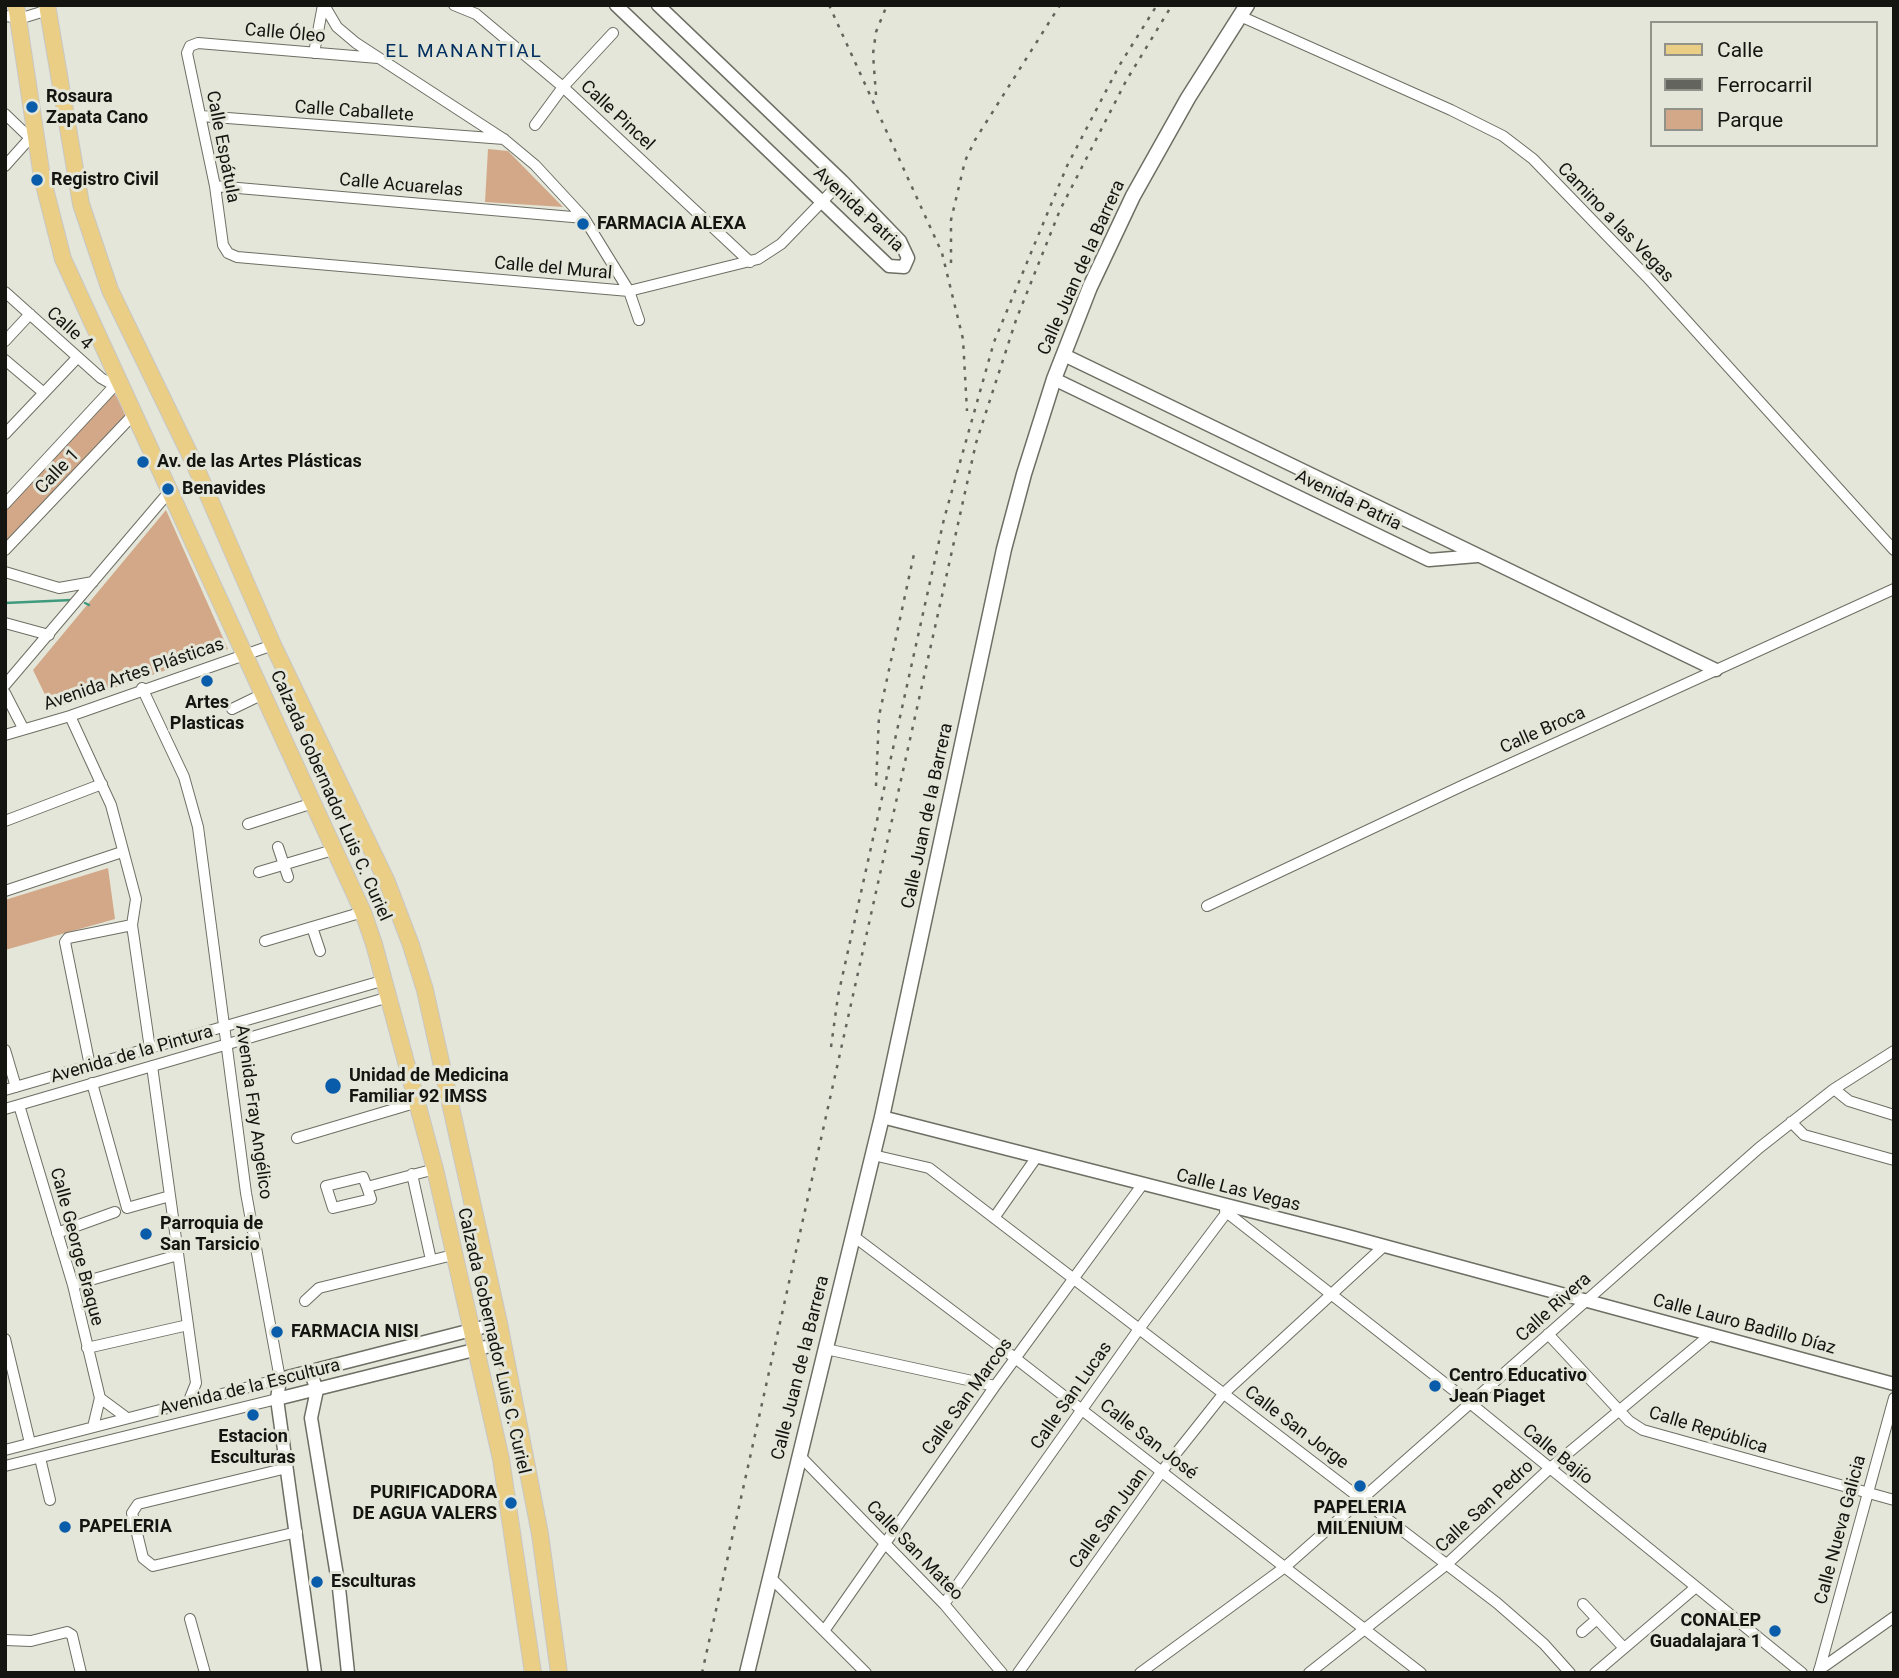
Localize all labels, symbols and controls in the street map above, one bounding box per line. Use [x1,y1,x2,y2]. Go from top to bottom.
street label: Calle Óleo [244,20,326,48]
legend [1650,21,1878,147]
text: Calle [1717,38,1763,62]
district label: EL MANANTIAL [387,41,541,63]
text: Ferrocarril [1717,73,1812,97]
street label: Calle Pincel [576,76,658,156]
place label: Rosaura Zapata Cano [46,86,148,128]
street label: Calle Espátula [201,89,243,205]
street label: Calle Caballete [294,97,414,127]
marker: Rosaura Zapata Cano [24,99,40,115]
text: Parque [1717,108,1783,132]
street label: Camino a las Vegas [1552,159,1678,287]
street label: Avenida Patria [808,163,908,257]
place label: Registro Civil [51,169,159,191]
street label: Calle Acuarelas [338,170,464,202]
marker: Registro Civil [29,172,45,188]
street label: Calle Juan de la Barrera [1034,177,1130,359]
place label: FARMACIA ALEXA [597,213,746,235]
marker: FARMACIA ALEXA [575,216,591,232]
street label: Calle del Mural [493,253,613,285]
street label: Calle 4 [42,303,96,355]
street label: Calle 1 [31,445,85,499]
place label: Av. de las Artes Plásticas [157,451,362,473]
marker: Av. de las Artes Plásticas [135,454,151,470]
street label: Avenida Patria [1291,466,1405,536]
place label: Benavides [182,478,266,500]
marker: Benavides [160,481,176,497]
street label: Avenida Artes Plásticas [41,634,227,716]
street label: Calzada Gobernador Luis C. Curiel [265,667,395,925]
marker: Artes Plasticas [199,673,215,689]
place label: Artes Plasticas [170,692,244,734]
street label: Calle Broca [1497,703,1589,759]
street label: Calle Juan de la Barrera [898,721,958,911]
street label: Avenida de la Pintura [48,1021,216,1089]
street label: Avenida Fray Angélico [230,1023,276,1201]
place label: Unidad de Medicina Familiar 92 IMSS [349,1065,509,1108]
marker: Unidad de Medicina Familiar 92 IMSS [323,1076,343,1096]
street label: Calle Las Vegas [1174,1165,1302,1217]
street label: Calle George Braque [44,1166,108,1328]
street label: Calzada Gobernador Luis C. Curiel [452,1206,534,1476]
place label: Parroquia de San Tarsicio [160,1213,263,1256]
marker: Parroquia de San Tarsicio [138,1226,154,1242]
street label: Calle Rivera [1512,1269,1596,1347]
street label: Calle Juan de la Barrera [768,1274,834,1462]
street label: Calle Lauro Badillo Díaz [1650,1290,1838,1360]
place label: FARMACIA NISI [291,1321,419,1343]
marker: FARMACIA NISI [269,1324,285,1340]
street label: Calle San Marcos [918,1334,1018,1460]
street label: Calle San Lucas [1027,1338,1117,1454]
street label: Avenida de la Escultura [157,1355,343,1421]
place label: Centro Educativo Jean Piaget [1449,1365,1587,1408]
marker: Centro Educativo Jean Piaget [1427,1378,1443,1394]
street label: Calle San Jorge [1240,1382,1352,1474]
street label: Calle San José [1095,1395,1201,1485]
street label: Calle República [1646,1403,1770,1459]
marker: Estacion Esculturas [245,1407,261,1423]
street label: Calle Bajío [1517,1420,1597,1490]
place label: Estacion Esculturas [211,1426,295,1468]
street label: Calle Nueva Galicia [1811,1453,1871,1607]
street label: Calle San Pedro [1431,1456,1539,1558]
street label: Calle San Juan [1065,1465,1153,1573]
marker: PAPELERIA MILENIUM [1352,1478,1368,1494]
place label: PURIFICADORA DE AGUA VALERS [353,1482,497,1524]
marker: PURIFICADORA DE AGUA VALERS [503,1495,519,1511]
street label: Calle San Mateo [861,1497,967,1605]
place label: PAPELERIA MILENIUM [1314,1497,1406,1540]
place label: PAPELERIA [79,1516,172,1538]
marker: PAPELERIA [57,1519,73,1535]
place label: Esculturas [331,1571,416,1593]
marker: Esculturas [309,1574,325,1590]
place label: CONALEP Guadalajara 1 [1650,1610,1761,1652]
marker: CONALEP Guadalajara 1 [1767,1623,1783,1639]

